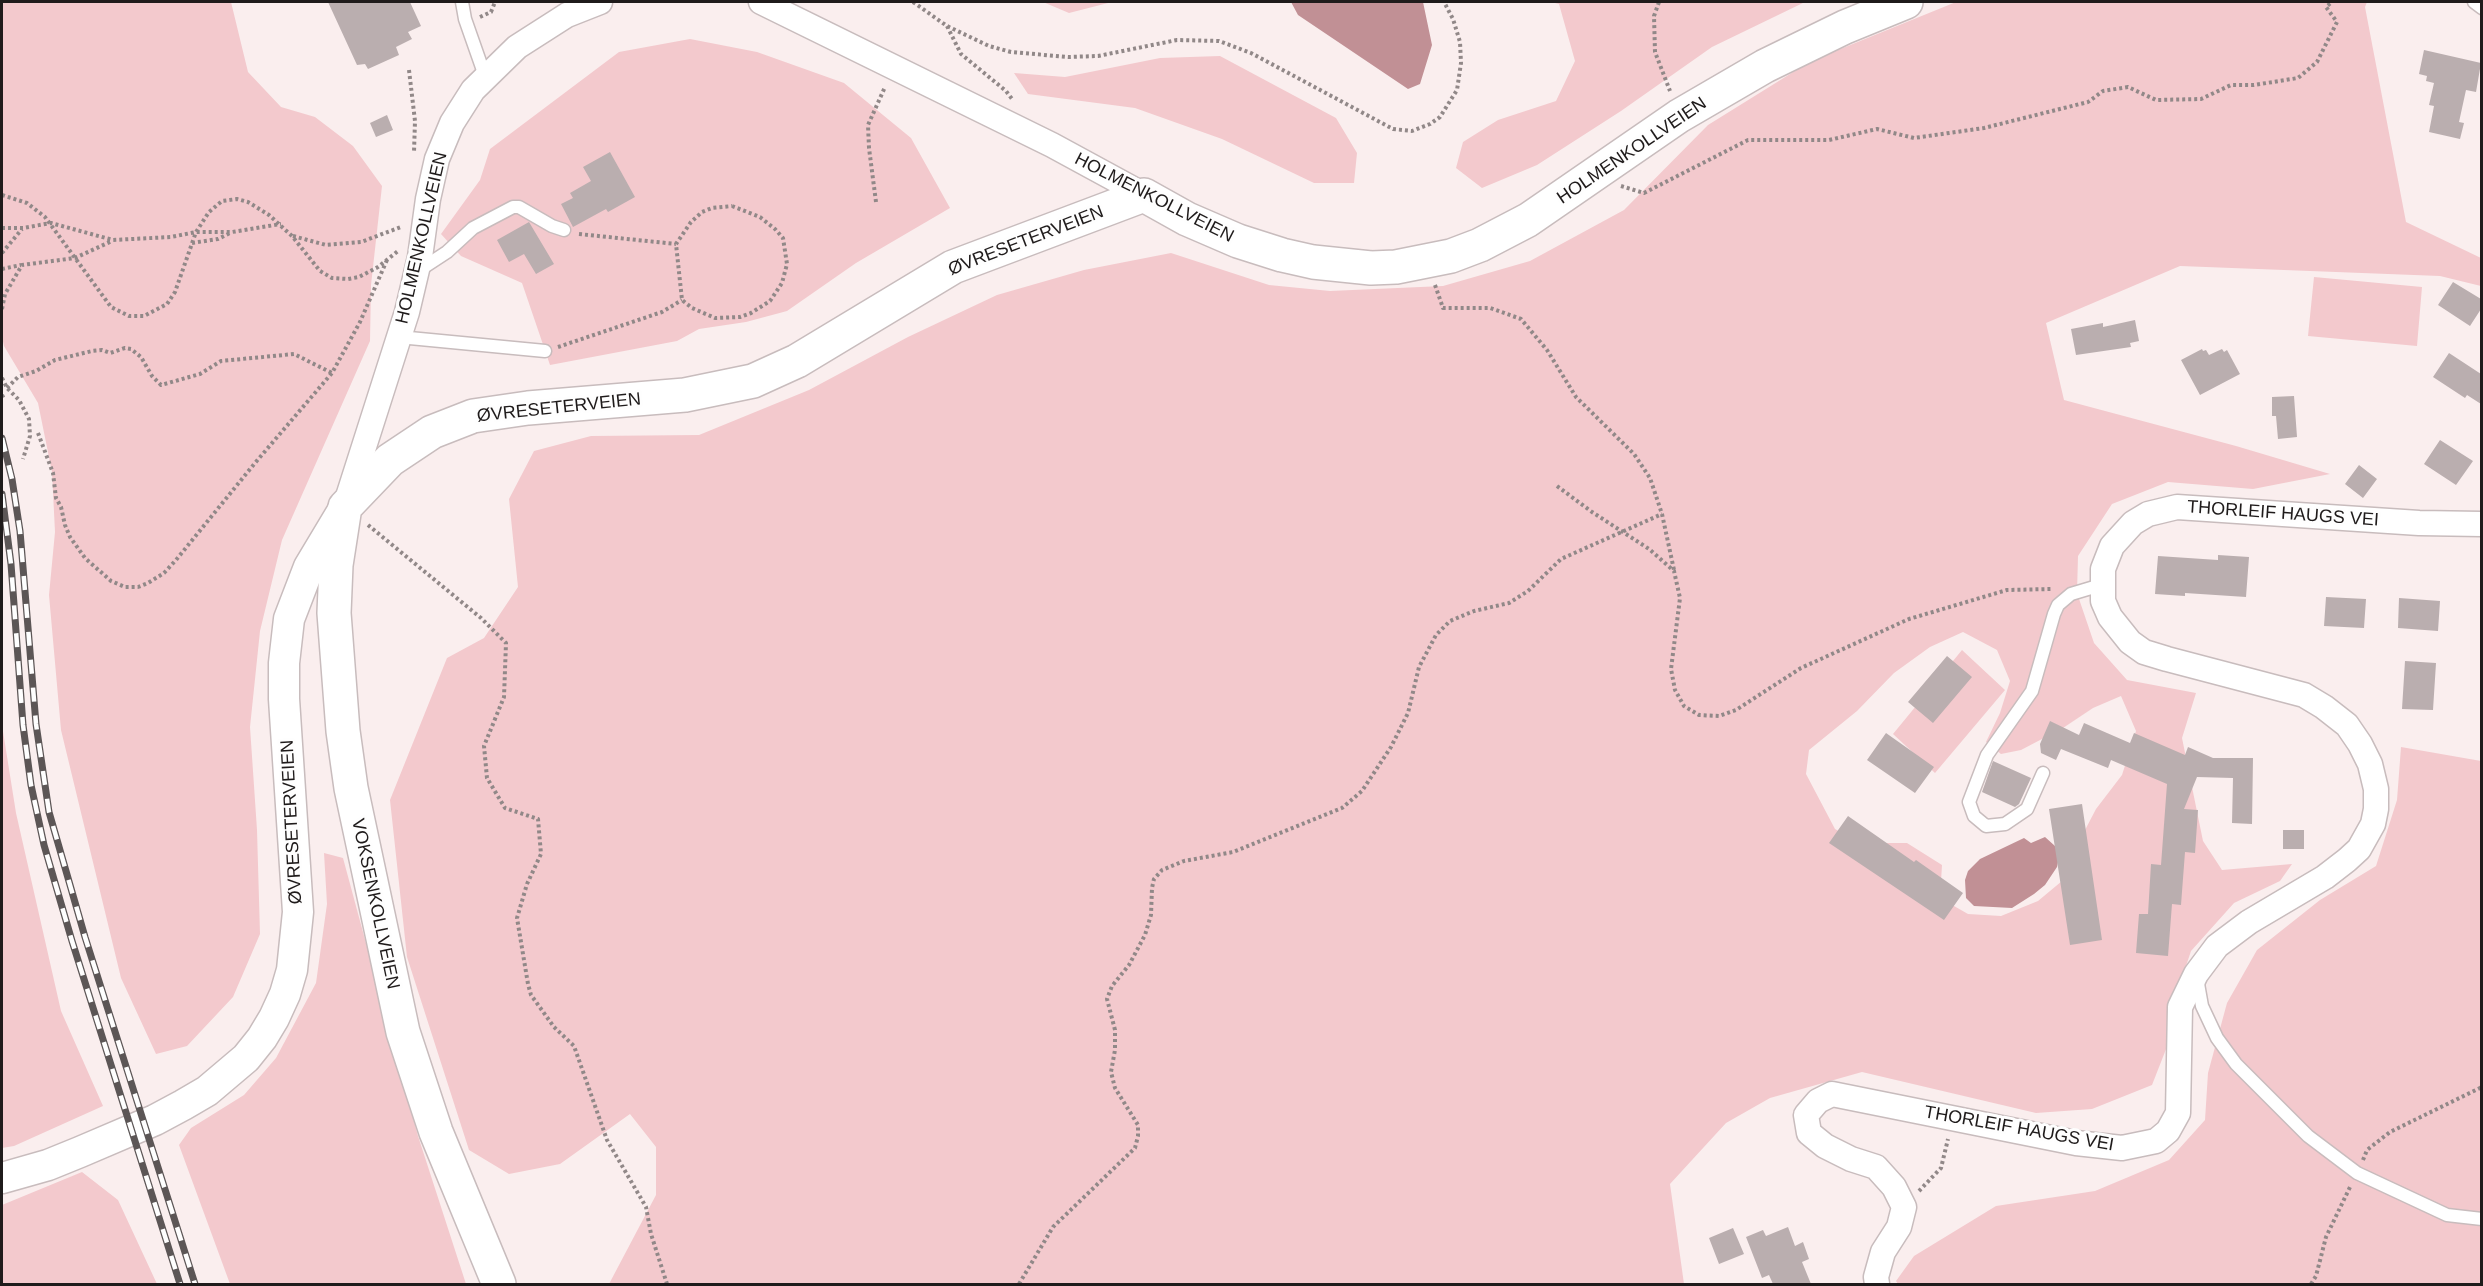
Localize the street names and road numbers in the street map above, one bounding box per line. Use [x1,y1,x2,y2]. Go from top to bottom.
street label: HOLMENKOLLVEIEN [1553,93,1711,209]
street label: HOLMENKOLLVEIEN [1071,148,1237,248]
street label: HOLMENKOLLVEIEN [392,150,452,326]
street label: ØVRESETERVEIEN [945,201,1107,281]
street label: ØVRESETERVEIEN [476,389,642,427]
street label: THORLEIF HAUGS VEI [2186,497,2380,531]
street label: ØVRESETERVEIEN [277,739,307,905]
street label: VOKSENKOLLVEIEN [346,817,404,991]
street label: THORLEIF HAUGS VEI [1923,1102,2115,1156]

